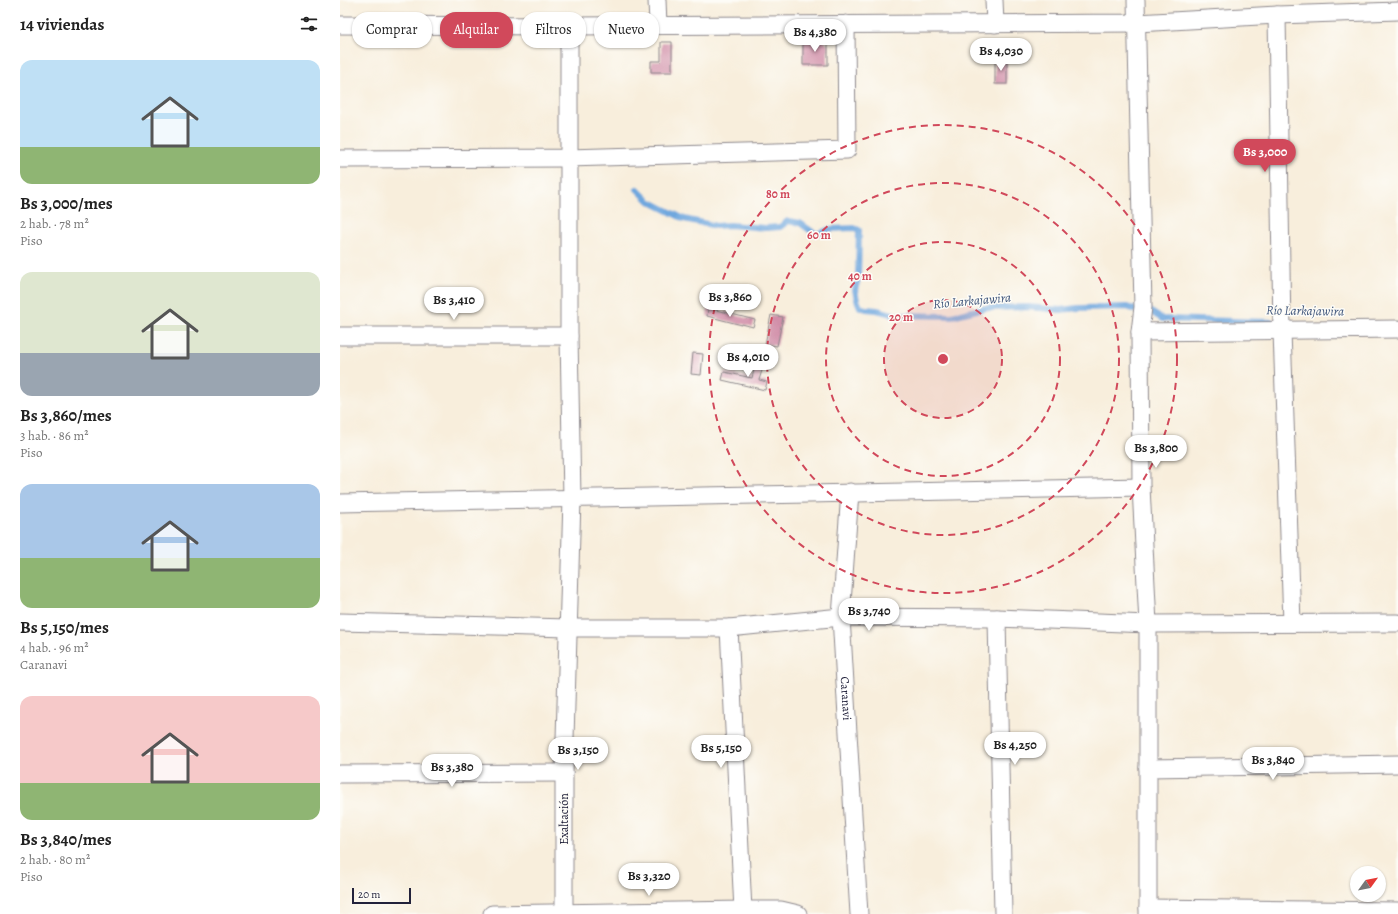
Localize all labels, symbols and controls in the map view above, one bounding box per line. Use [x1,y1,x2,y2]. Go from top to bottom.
chip: Comprar [352,12,432,48]
chip: Alquilar [440,12,513,48]
chip: Filtros [521,12,586,48]
chip: Nuevo [594,12,659,48]
text: 14 viviendas [20,13,105,36]
icon: filters [298,13,320,35]
pin: Bs 4,380 [774,19,856,53]
text: Bs 4,380 [793,23,837,40]
pin: Bs 4,030 [960,38,1042,72]
text: Bs 4,030 [979,42,1023,59]
icon: home [134,86,206,158]
pin: Bs 3,000 [1224,139,1306,173]
text: Bs 3,000 [1243,143,1287,160]
text: 80 m [766,186,790,202]
text: Bs 3,000/mes [20,192,113,215]
text: 2 hab. · 78 m² [20,215,89,232]
text: 60 m [807,227,831,243]
text: Piso [20,232,42,249]
text: 40 m [848,268,872,284]
pin: Bs 3,860 [689,284,771,318]
pin: Bs 3,410 [413,287,495,321]
text: Bs 3,860 [708,288,752,305]
water label: Río Larkajawira [932,289,1012,312]
text: Bs 3,410 [433,291,475,308]
icon: home [134,298,206,370]
water label: Río Larkajawira [1266,301,1344,320]
text: 20 m [889,309,913,325]
pin: Bs 4,010 [707,344,789,378]
text: Bs 4,010 [726,348,770,365]
centre of rings [936,352,950,366]
text: Bs 3,860/mes [20,404,112,427]
text: 3 hab. · 86 m² [20,427,88,444]
pin: Bs 3,800 [1115,435,1197,469]
text: Bs 3,800 [1134,439,1178,456]
text: Piso [20,444,42,461]
icon: home [134,510,206,582]
pin: Bs 3,740 [828,598,910,632]
text: Bs 3,740 [847,602,891,619]
text: Bs 5,150/mes [20,616,109,639]
text: 4 hab. · 96 m² [20,639,89,656]
text: Caranavi [20,656,68,673]
street label: Caranavi [837,676,855,721]
icon: home [134,722,206,794]
pin: Bs 4,250 [974,732,1056,766]
pin: Bs 5,150 [680,735,762,769]
text: Bs 4,250 [993,736,1037,753]
pin: Bs 3,150 [537,737,619,771]
text: Bs 5,150 [700,739,742,756]
text: Bs 3,150 [557,741,599,758]
pin: Bs 3,840 [1232,747,1314,781]
text: Bs 3,840 [1251,751,1295,768]
pin: Bs 3,380 [411,754,493,788]
text: Bs 3,380 [430,758,474,775]
street label: Exaltación [556,793,572,845]
text: Bs 3,840/mes [20,828,112,851]
text: 2 hab. · 80 m² [20,851,90,868]
pin: Bs 3,320 [608,863,690,897]
north arrow [1350,866,1386,902]
map controls [1350,866,1386,902]
text: Bs 3,320 [627,867,671,884]
text: Piso [20,868,42,885]
scale bar [352,886,411,905]
text: 20 m [358,887,380,902]

